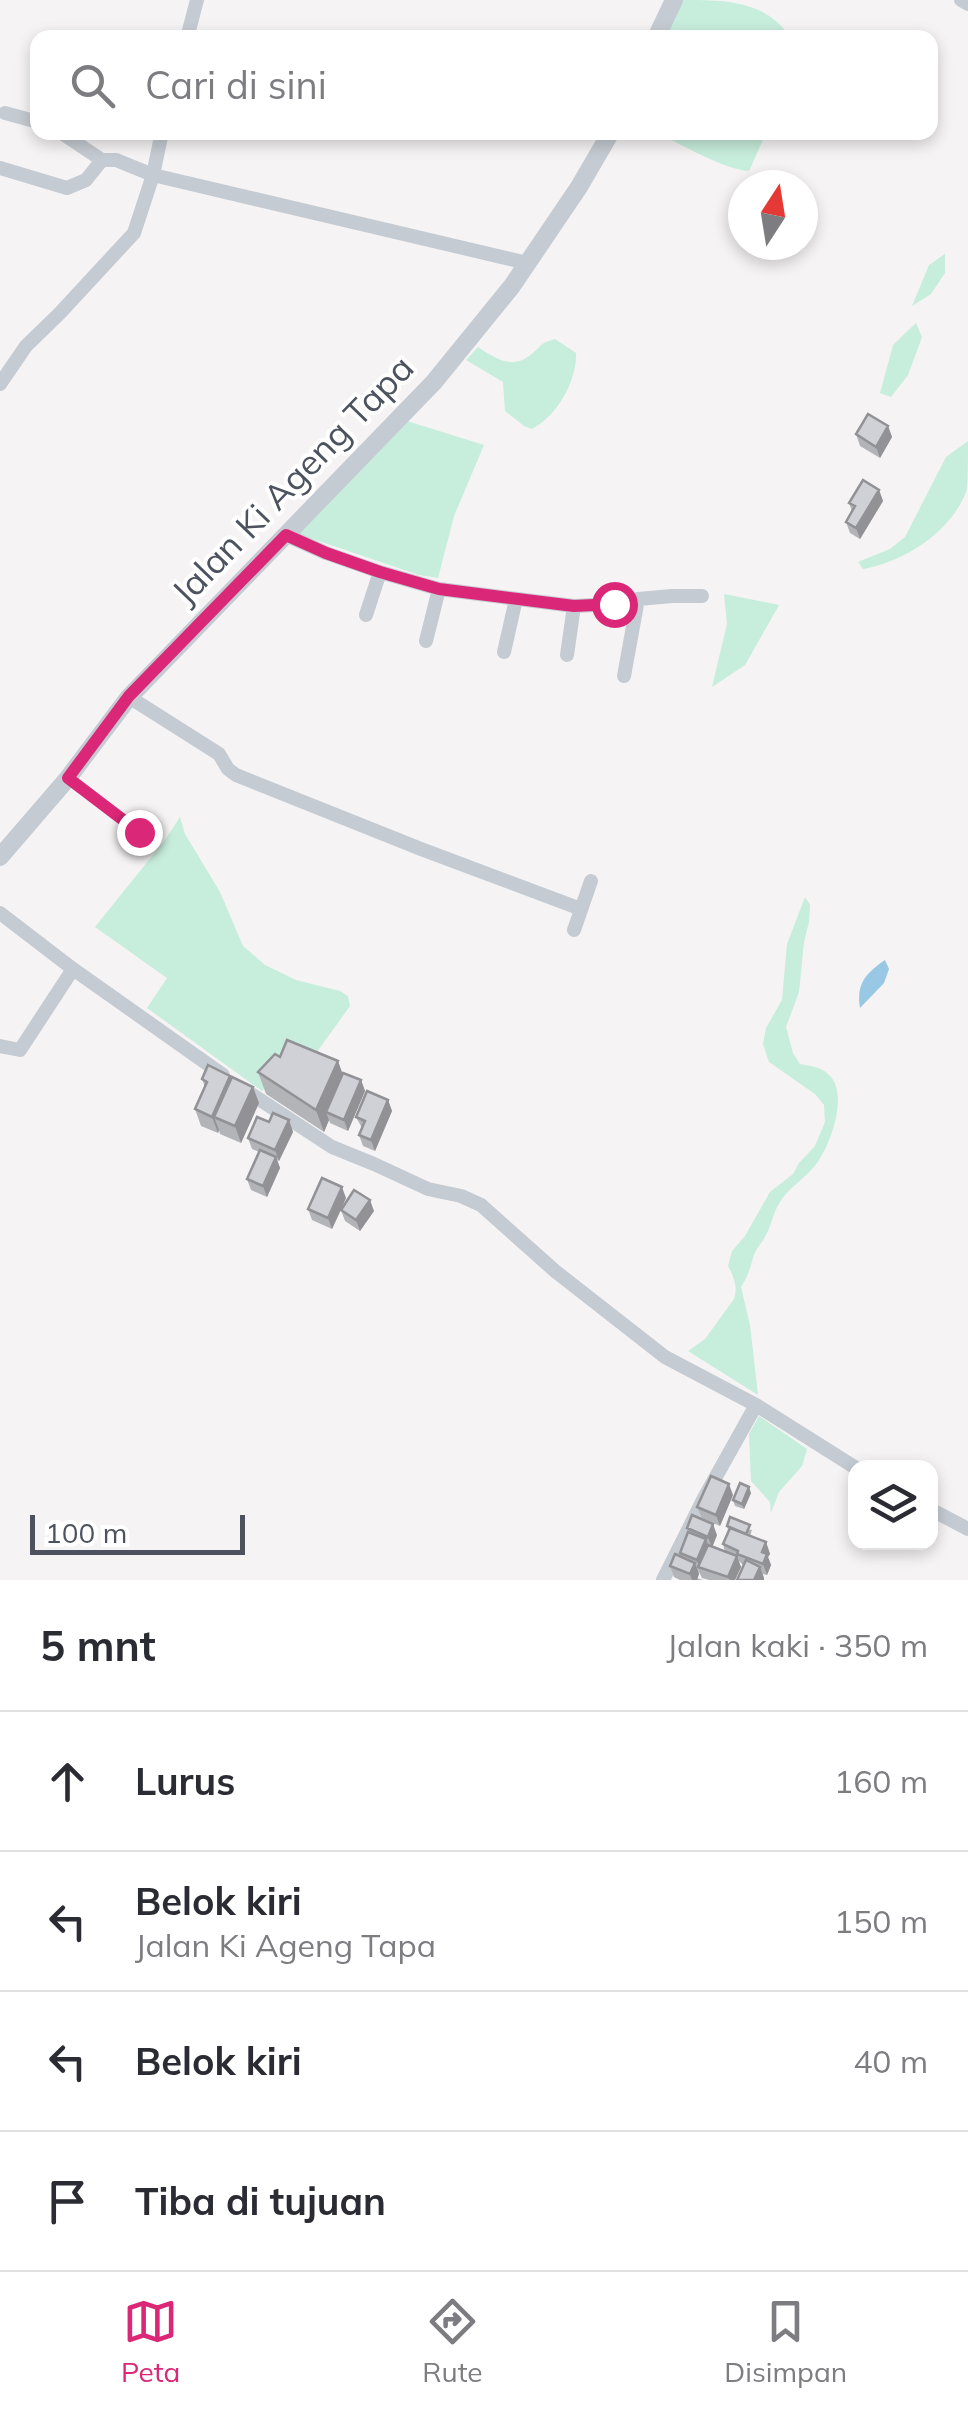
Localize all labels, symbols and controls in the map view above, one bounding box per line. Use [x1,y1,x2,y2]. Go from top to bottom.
search box [30,30,938,140]
icon: search [65,58,120,113]
text: Cari di sini [145,61,327,109]
north arrow [728,170,818,260]
street label: Jalan Ki Ageng Tapa [162,346,422,613]
route start [592,582,638,628]
route end [117,810,163,856]
map controls [848,1460,938,1550]
button: layers [848,1460,938,1550]
scale bar [30,1510,245,1554]
text: 100 m [45,1515,127,1550]
text: 5 mnt [40,1619,156,1672]
text: Jalan kaki · 350 m [667,1625,928,1665]
icon: ahead [40,1754,95,1809]
text: Lurus [135,1757,235,1805]
text: 160 m [834,1761,928,1801]
text: Belok kiri [135,1877,302,1925]
icon: left [40,1894,95,1949]
text: 150 m [834,1901,928,1941]
text: Jalan Ki Ageng Tapa [135,1925,436,1965]
icon: left [40,2034,95,2089]
text: Belok kiri [135,2037,302,2085]
text: 40 m [853,2041,928,2081]
icon: arrive [40,2174,95,2229]
text: Tiba di tujuan [135,2177,386,2225]
tab: Peta [121,2294,180,2389]
tab: Rute [422,2294,483,2389]
tab: Disimpan [724,2294,847,2389]

